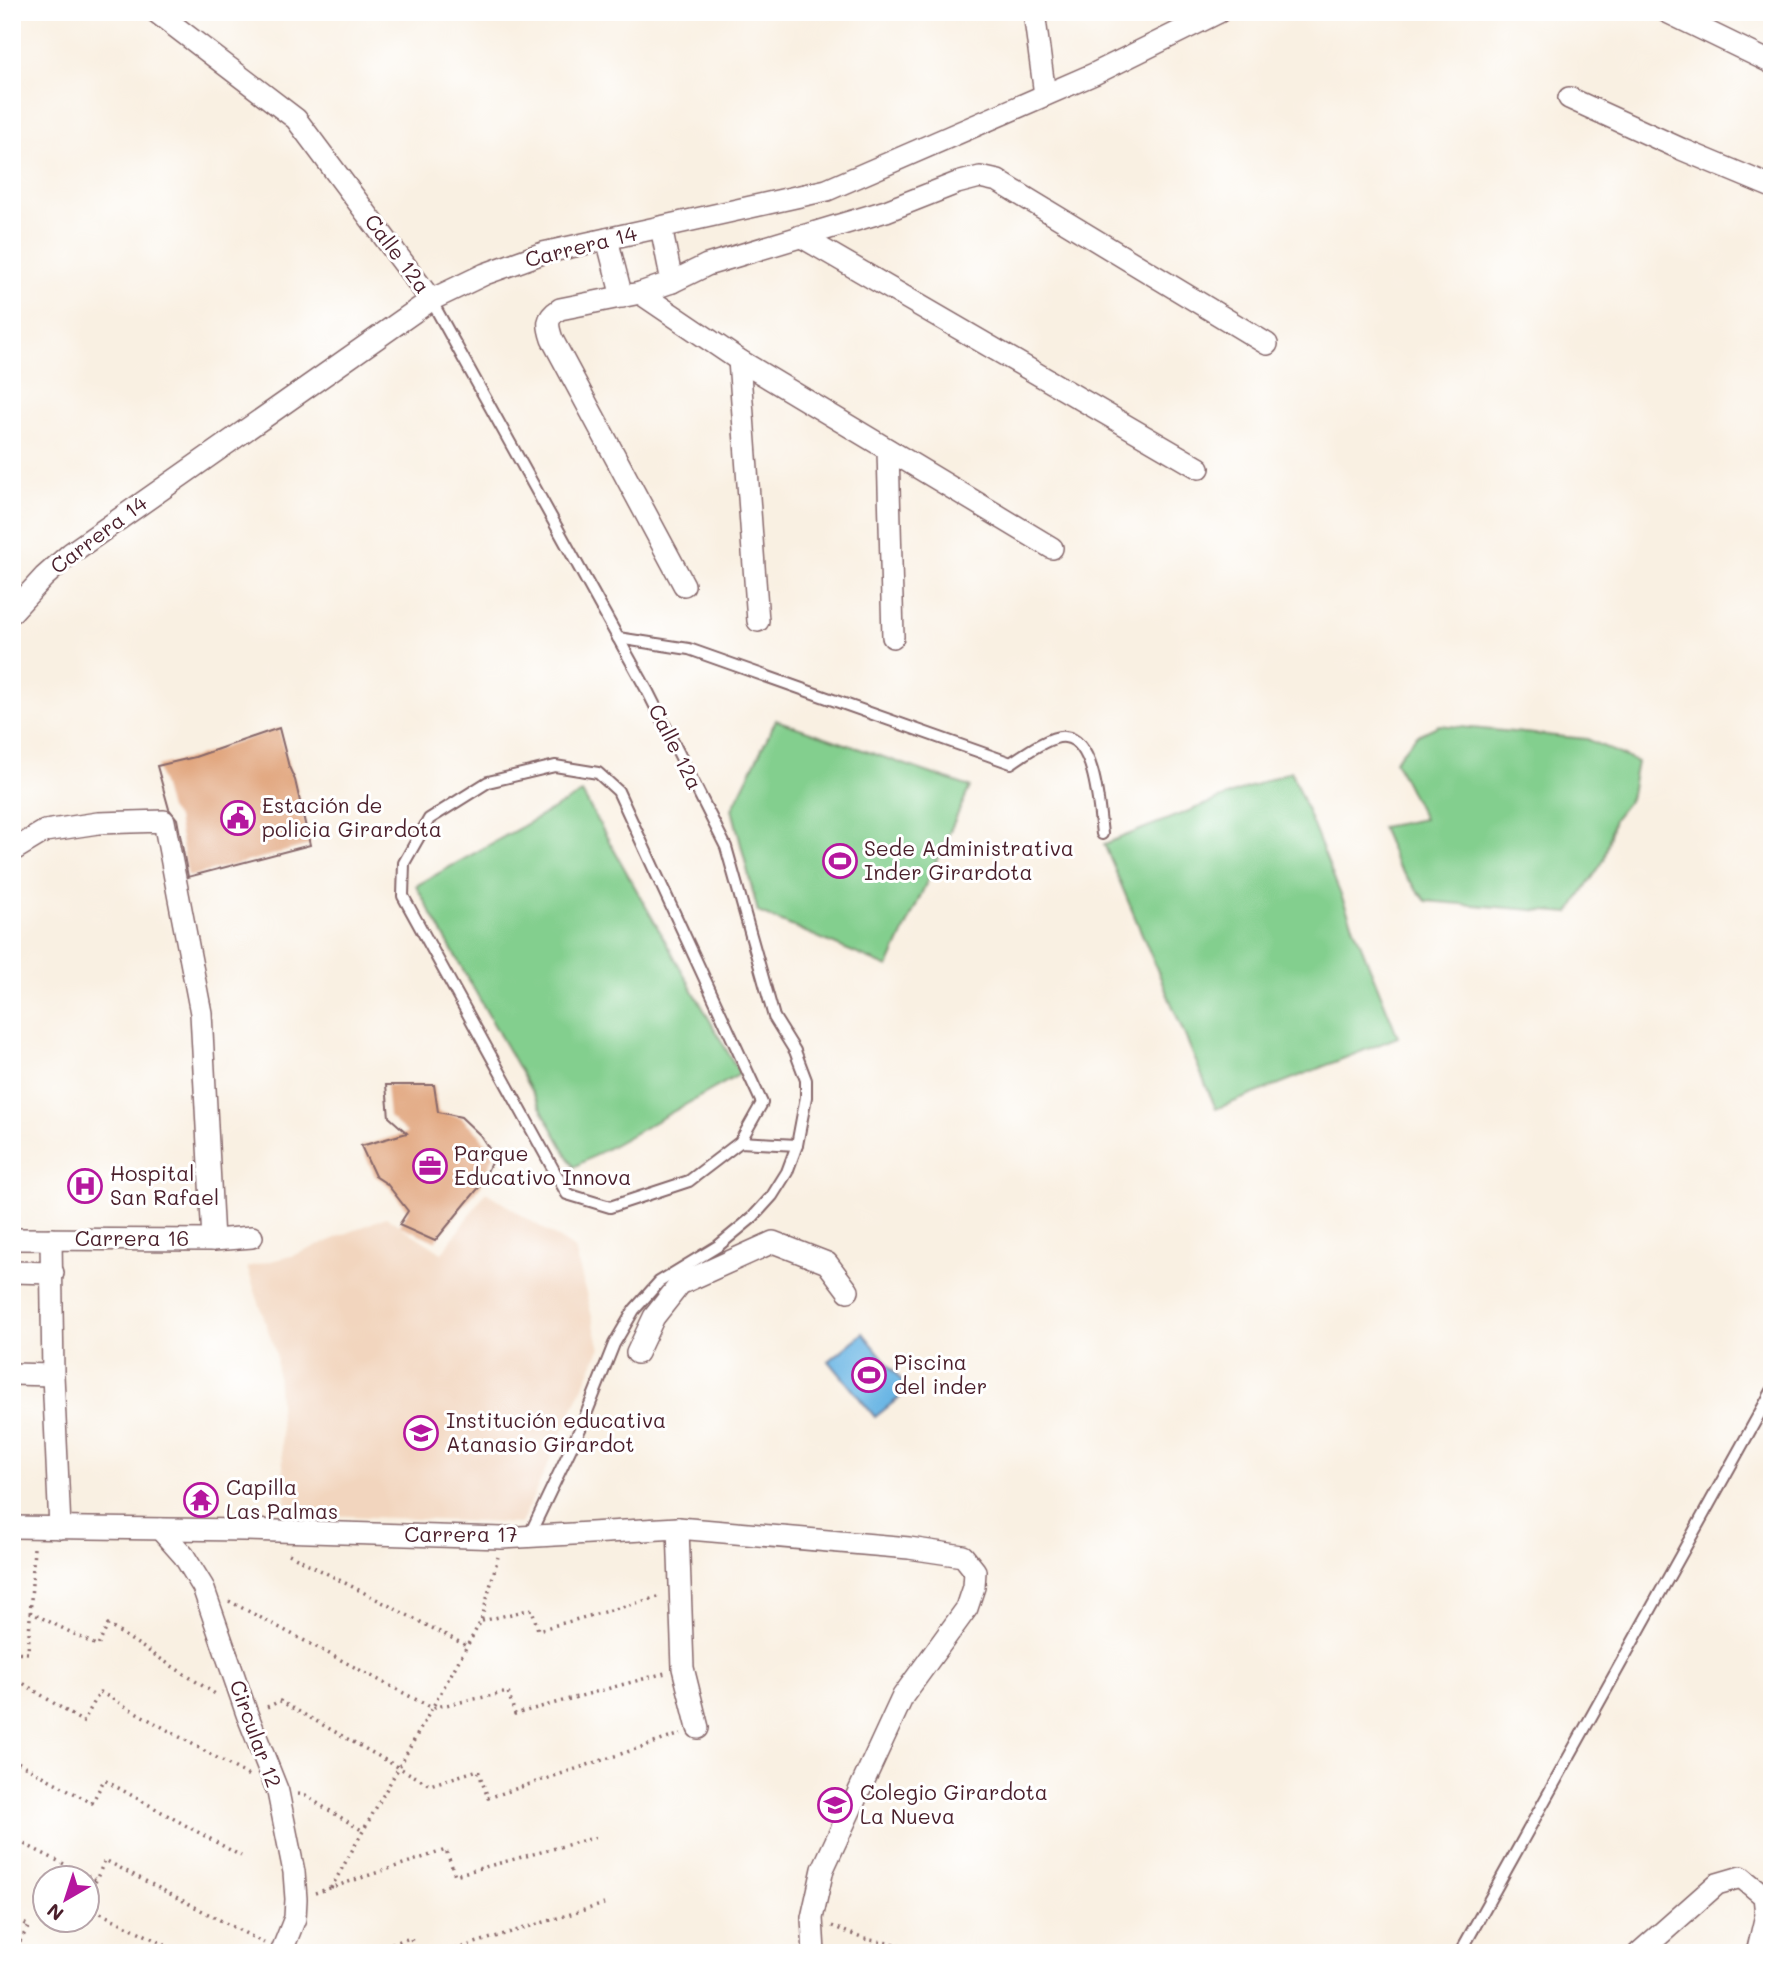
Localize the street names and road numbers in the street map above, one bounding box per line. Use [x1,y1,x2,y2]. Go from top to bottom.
street label: Calle 12a [360,208,437,298]
street label: Carrera 14 [522,218,640,272]
street label: Carrera 14 [44,488,152,579]
street label: Calle 12a [643,699,709,794]
street label: Carrera 16 [75,1224,189,1251]
street label: Carrera 17 [404,1520,518,1547]
street label: Circular 12 [224,1676,288,1791]

